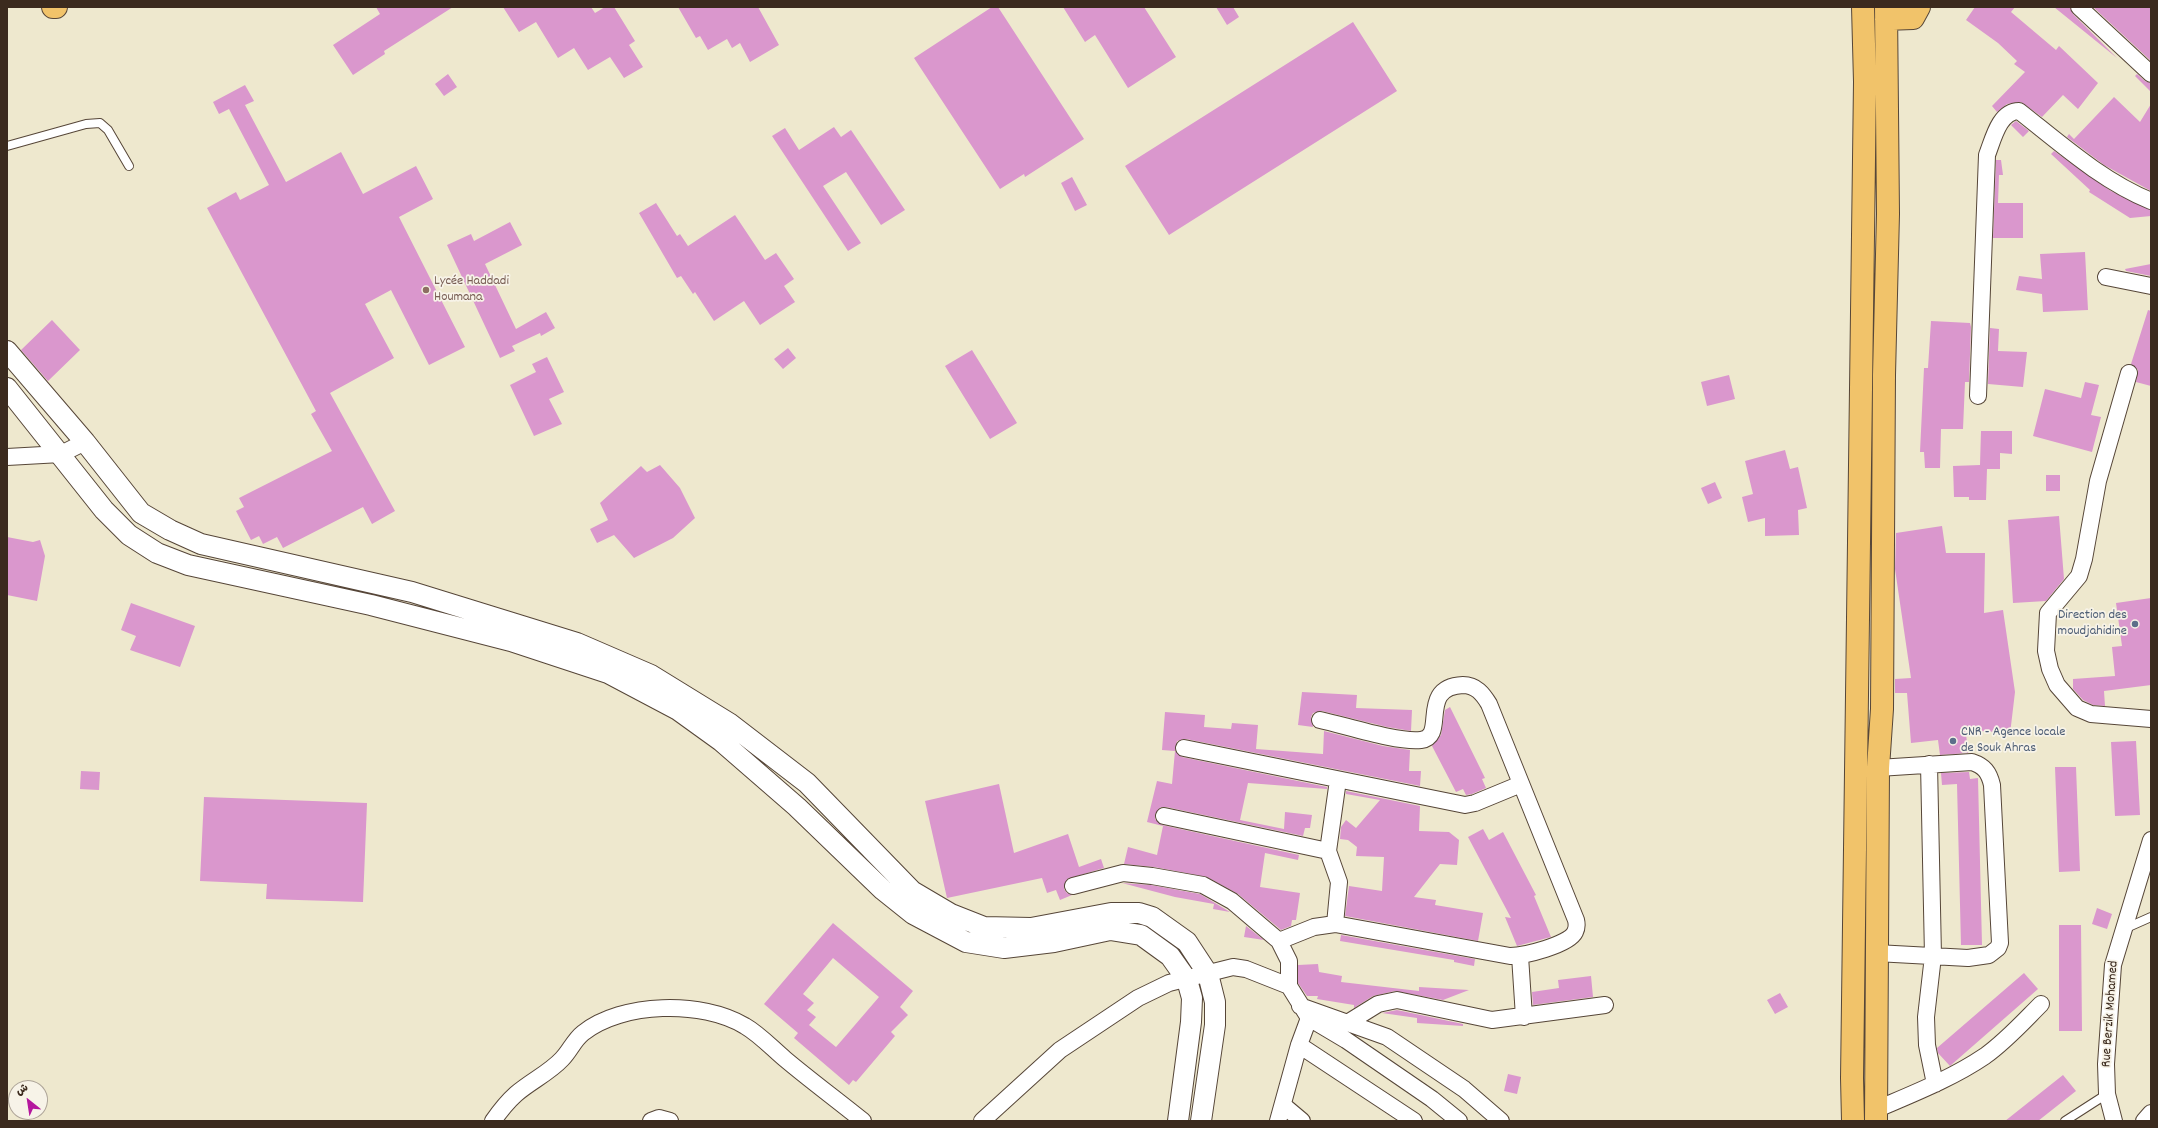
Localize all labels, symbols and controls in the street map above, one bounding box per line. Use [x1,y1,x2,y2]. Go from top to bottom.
place label: Lycée Haddadi Houmana [434,274,509,306]
marker: Lycée Haddadi Houmana [421,285,431,295]
place label: Direction des moudjahidine [2058,608,2127,640]
marker: Direction des moudjahidine [2130,619,2140,629]
place label: CNR - Agence locale de Souk Ahras [1961,725,2065,758]
marker: CNR - Agence locale de Souk Ahras [1948,736,1958,746]
street label: Rue Berzik Mohamed [2099,960,2123,1068]
north arrow [8,1080,48,1120]
text: ش [13,1081,32,1100]

